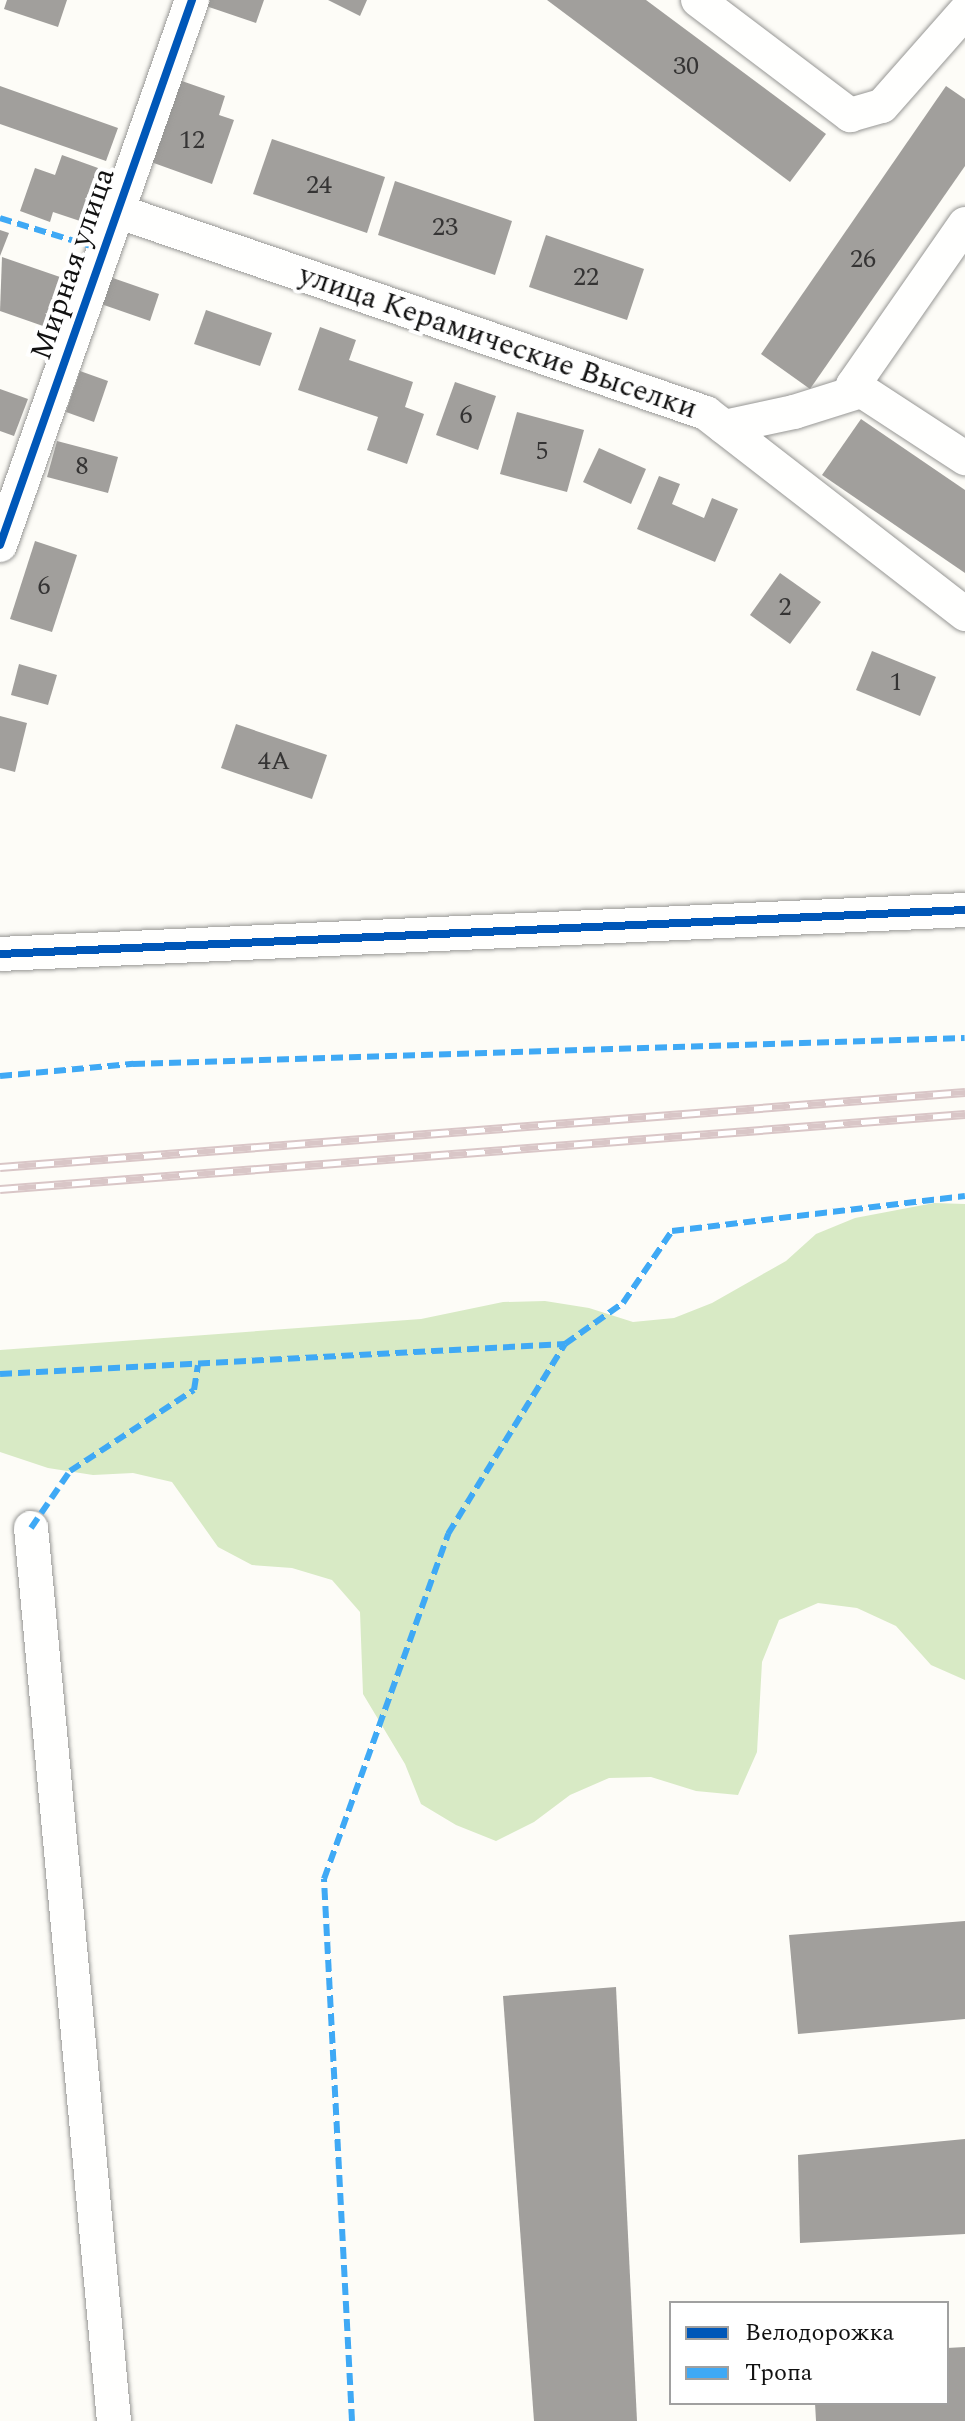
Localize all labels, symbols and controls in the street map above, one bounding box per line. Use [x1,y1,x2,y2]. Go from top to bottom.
house number: 30 [673,51,699,83]
house number: 12 [179,125,205,157]
street label: Мирная улица [23,163,123,365]
house number: 24 [306,170,332,202]
house number: 23 [432,212,458,244]
house number: 26 [850,244,876,276]
street label: улица Керамические Выселки [294,257,702,427]
house number: 22 [573,262,599,294]
house number: 6 [460,400,472,432]
house number: 5 [536,436,548,468]
house number: 8 [76,451,88,483]
house number: 6 [38,571,50,603]
house number: 2 [779,592,791,624]
house number: 1 [890,667,902,699]
house number: 4А [258,746,290,778]
legend [669,2301,949,2405]
text: Велодорожка [745,2315,894,2351]
text: Тропа [745,2355,813,2391]

